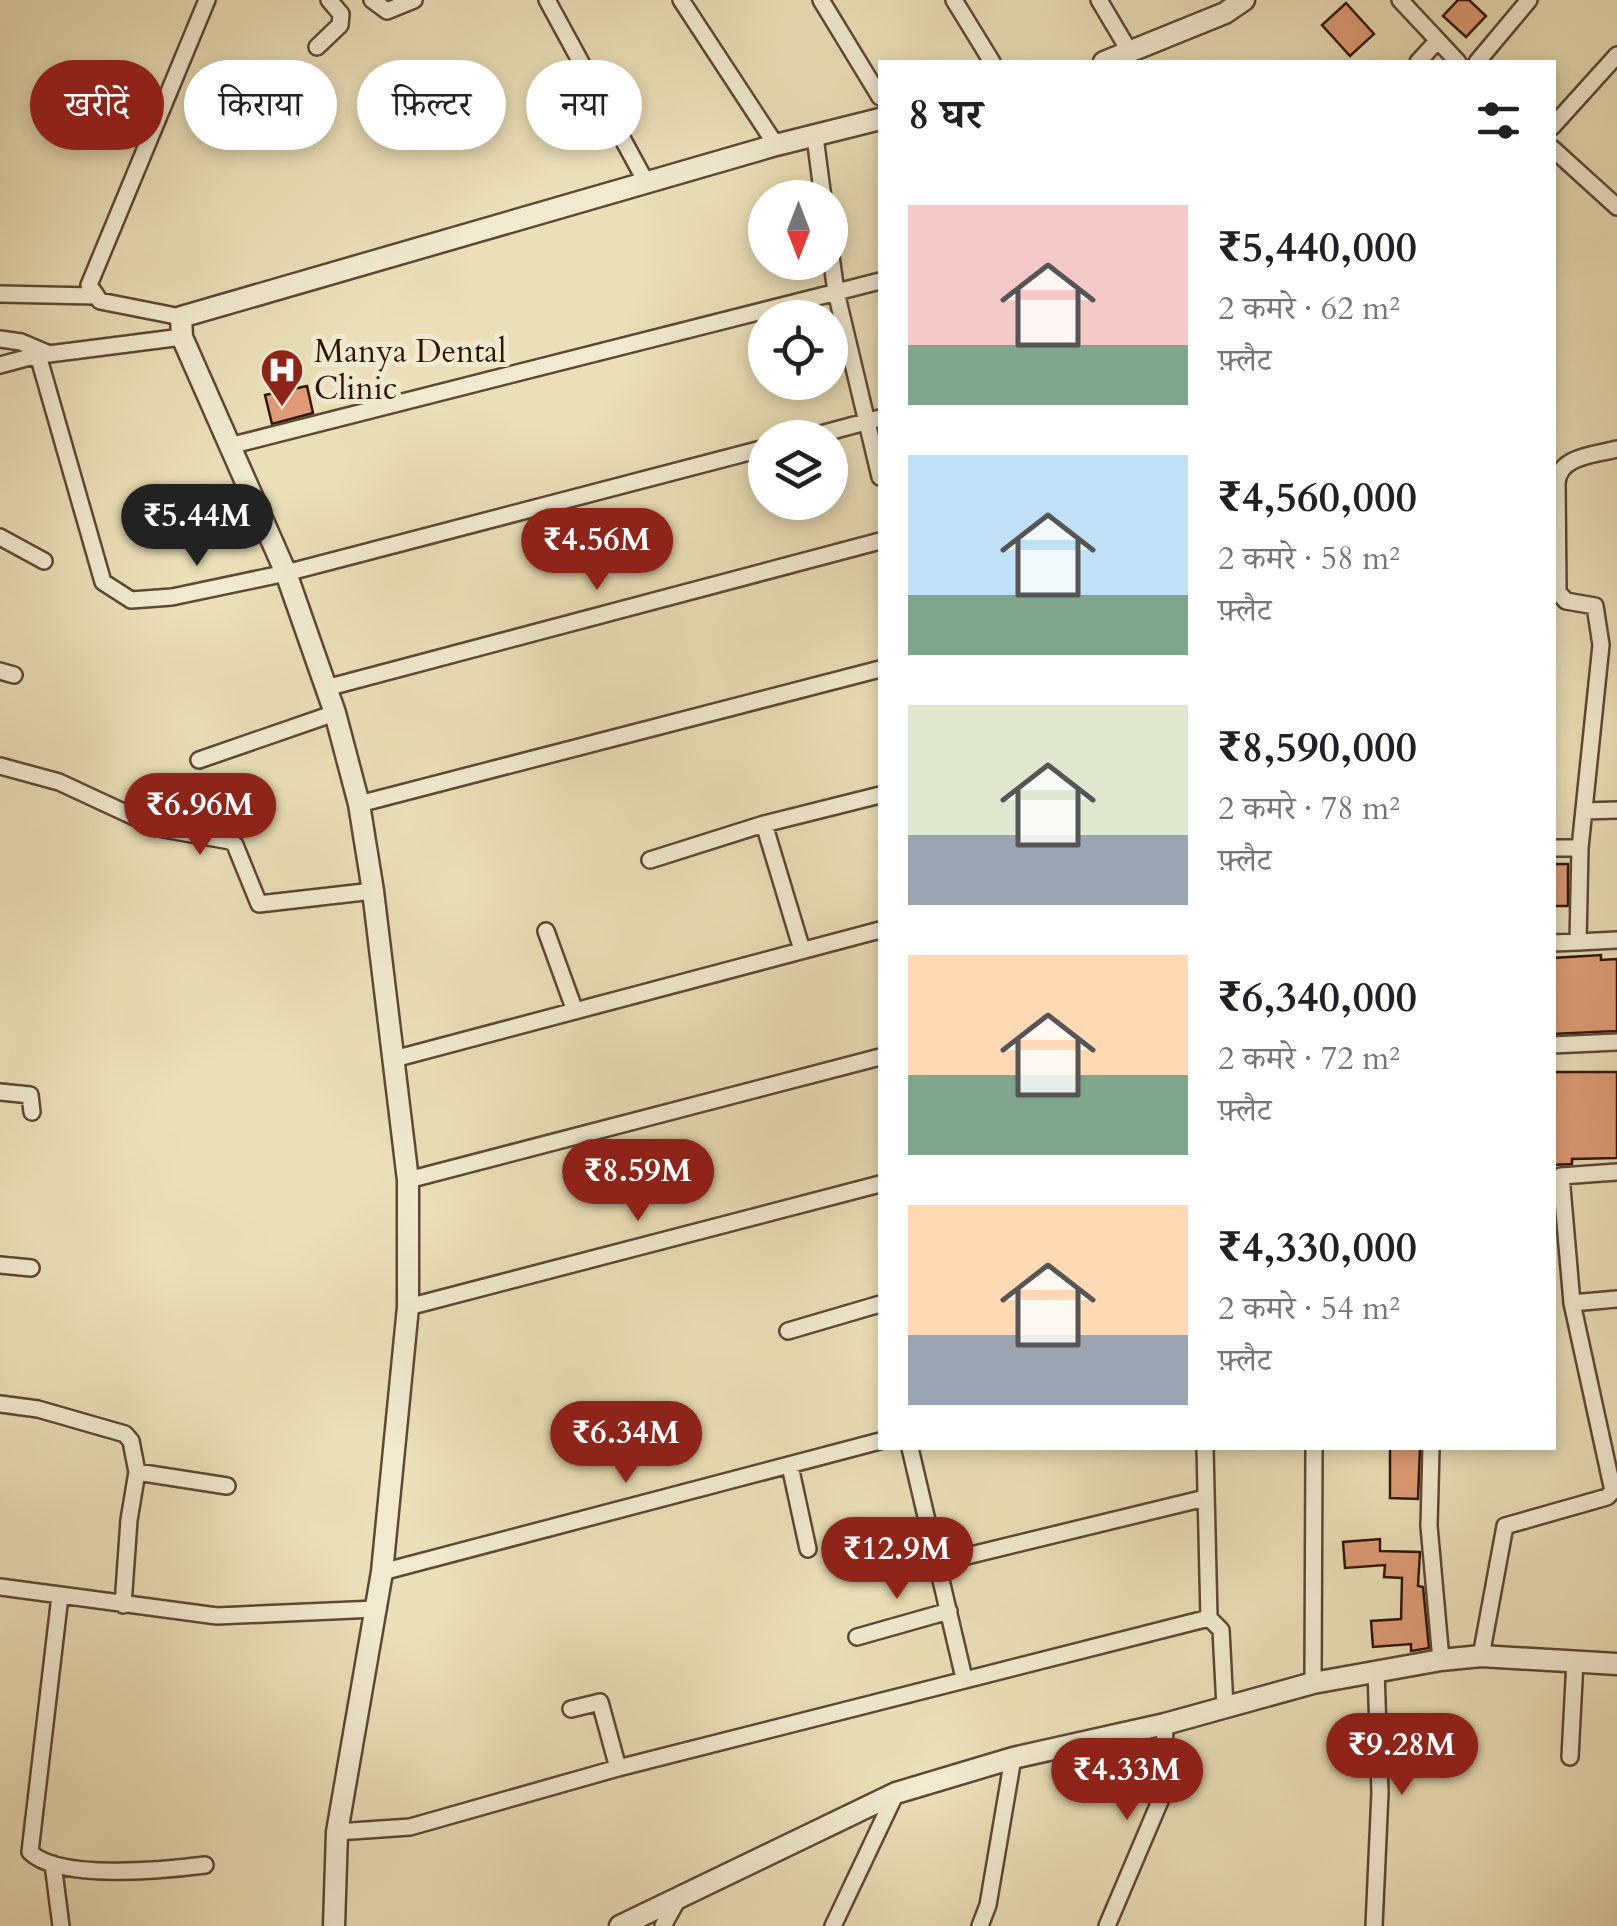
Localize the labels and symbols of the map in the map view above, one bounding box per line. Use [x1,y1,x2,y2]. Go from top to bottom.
north arrow [748,180,848,280]
place label: Manya Dental Clinic [314,330,506,411]
hospital icon: Manya Dental Clinic [259,347,305,408]
pin: ₹5.44M [116,484,278,569]
pin: ₹4.56M [516,508,678,593]
pin: ₹6.96M [119,773,281,858]
pin: ₹8.59M [557,1139,719,1224]
pin: ₹6.34M [545,1401,707,1486]
pin: ₹12.9M [816,1517,978,1602]
pin: ₹9.28M [1321,1713,1483,1798]
pin: ₹4.33M [1046,1738,1208,1823]

